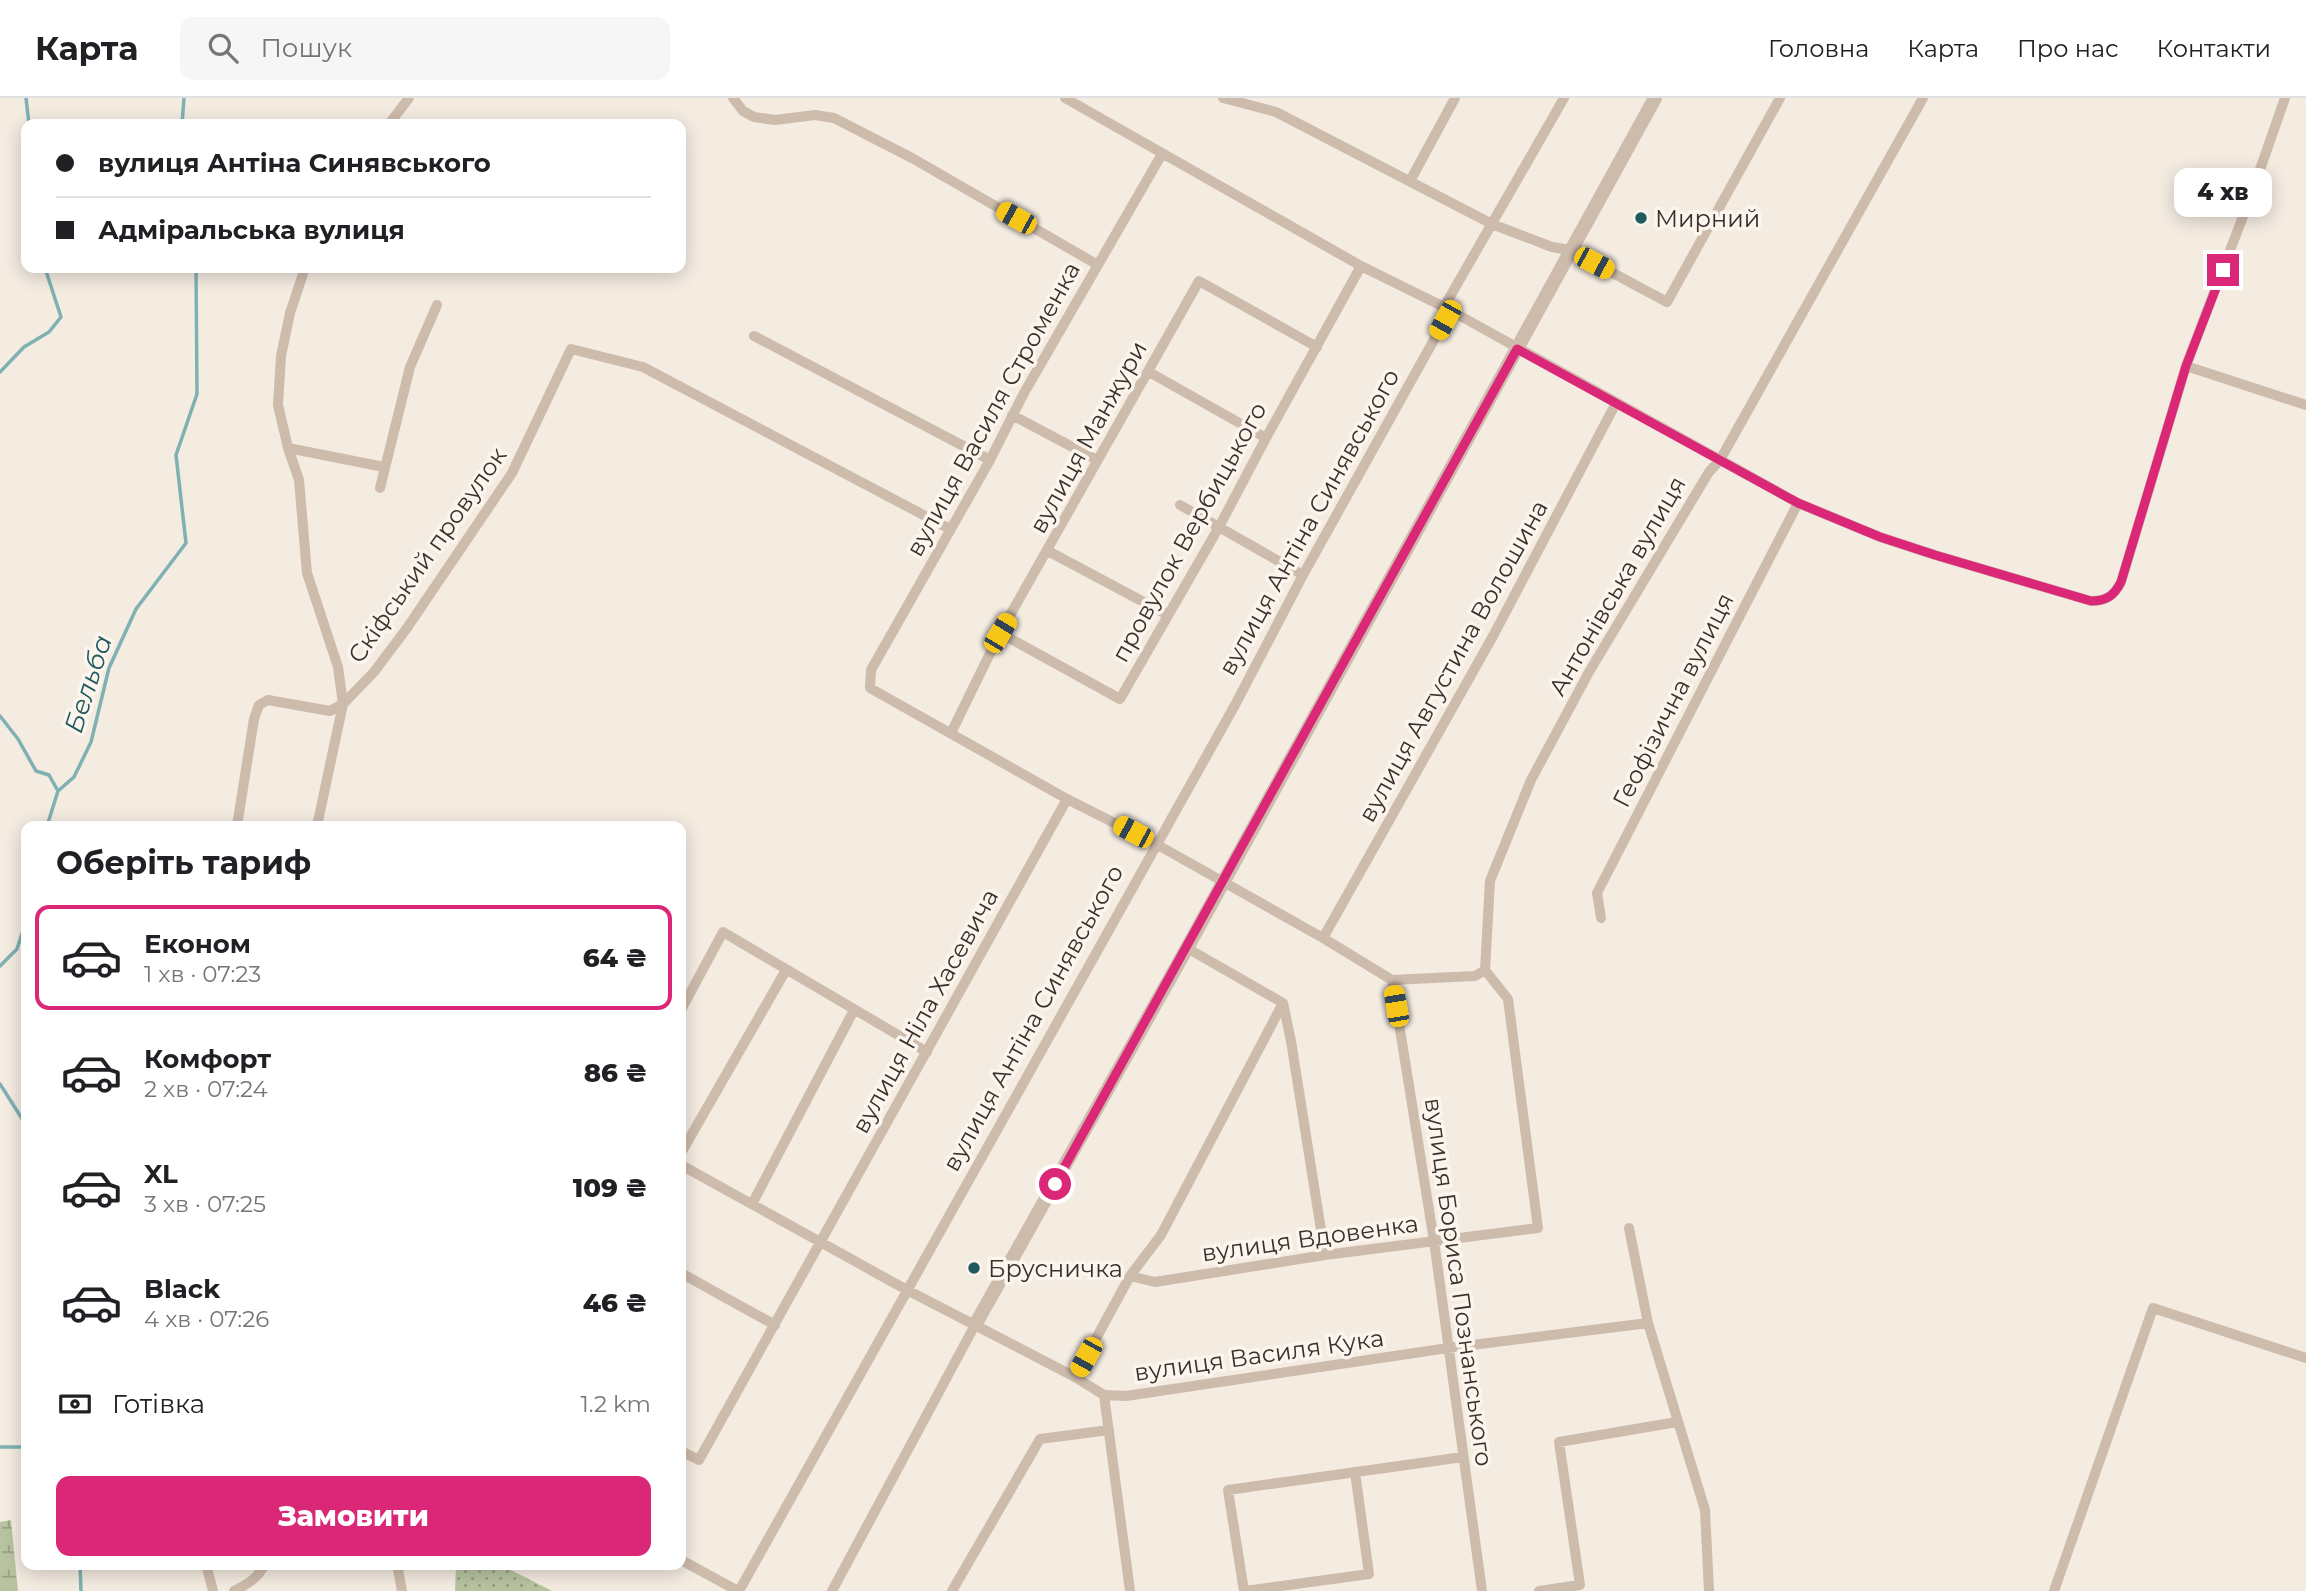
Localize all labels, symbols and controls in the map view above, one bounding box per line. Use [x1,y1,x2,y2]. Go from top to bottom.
search box [180,17,670,80]
text: Карта [35,28,138,68]
icon: search [204,29,242,67]
text: Пошук [260,32,352,64]
text: Головна [1768,34,1869,63]
text: Карта [1907,34,1979,63]
text: Про нас [2017,34,2119,63]
text: Контакти [2157,34,2271,63]
text: вулиця Антіна Синявського [98,147,491,179]
callout: 4 хв [2174,169,2272,218]
text: 4 хв [2197,178,2249,206]
car [993,199,1040,237]
place label: Мирний [1655,204,1760,233]
marker: Мирний [1633,210,1649,226]
text: Адміральська вулиця [98,214,405,246]
car [1571,244,1618,282]
route end [2207,254,2239,286]
street label: вулиця Василя Строменка [900,257,1086,561]
car [1426,297,1465,343]
street label: вулиця Манжури [1023,336,1153,538]
street label: вулиця Антіна Синявського [1213,364,1405,680]
street label: провулок Вербицького [1105,397,1273,667]
street label: Скіфський провулок [342,442,512,668]
street label: Антонівська вулиця [1542,471,1692,701]
street label: вулиця Августина Волошина [1352,495,1554,827]
street label: Геофізична вулиця [1606,588,1740,812]
car [981,610,1020,656]
water label: Бельба [57,631,119,737]
car [1110,813,1157,851]
text: Оберіть тариф [56,843,311,882]
street label: вулиця Антіна Синявського [937,860,1129,1176]
street label: вулиця Ніла Хасевича [846,884,1004,1138]
icon: car [60,926,123,989]
text: Економ [144,928,251,960]
text: 64 ₴ [583,942,647,974]
text: 1 хв · 07:23 [144,960,261,988]
car [1383,983,1410,1029]
icon: car [60,1041,123,1104]
text: Комфорт [144,1043,271,1075]
text: 86 ₴ [584,1057,647,1089]
text: 2 хв · 07:24 [144,1075,268,1103]
street label: вулиця Бориса Познанського [1419,1096,1499,1468]
icon: car [60,1156,123,1219]
text: XL [144,1158,178,1190]
route start [1039,1168,1071,1200]
text: 109 ₴ [573,1172,647,1204]
text: 3 хв · 07:25 [144,1190,266,1218]
street label: вулиця Вдовенка [1200,1208,1420,1268]
place label: Брусничка [988,1254,1123,1283]
marker: Брусничка [966,1260,982,1276]
icon: car [60,1271,123,1334]
text: Black [144,1273,220,1305]
text: 46 ₴ [583,1287,647,1319]
text: 4 хв · 07:26 [144,1305,269,1333]
street label: вулиця Василя Кука [1132,1323,1386,1387]
car [1067,1334,1106,1380]
icon: cash [56,1385,94,1423]
text: Готівка [112,1388,205,1420]
text: 1.2 km [581,1390,651,1418]
button: Замовити [56,1476,651,1556]

